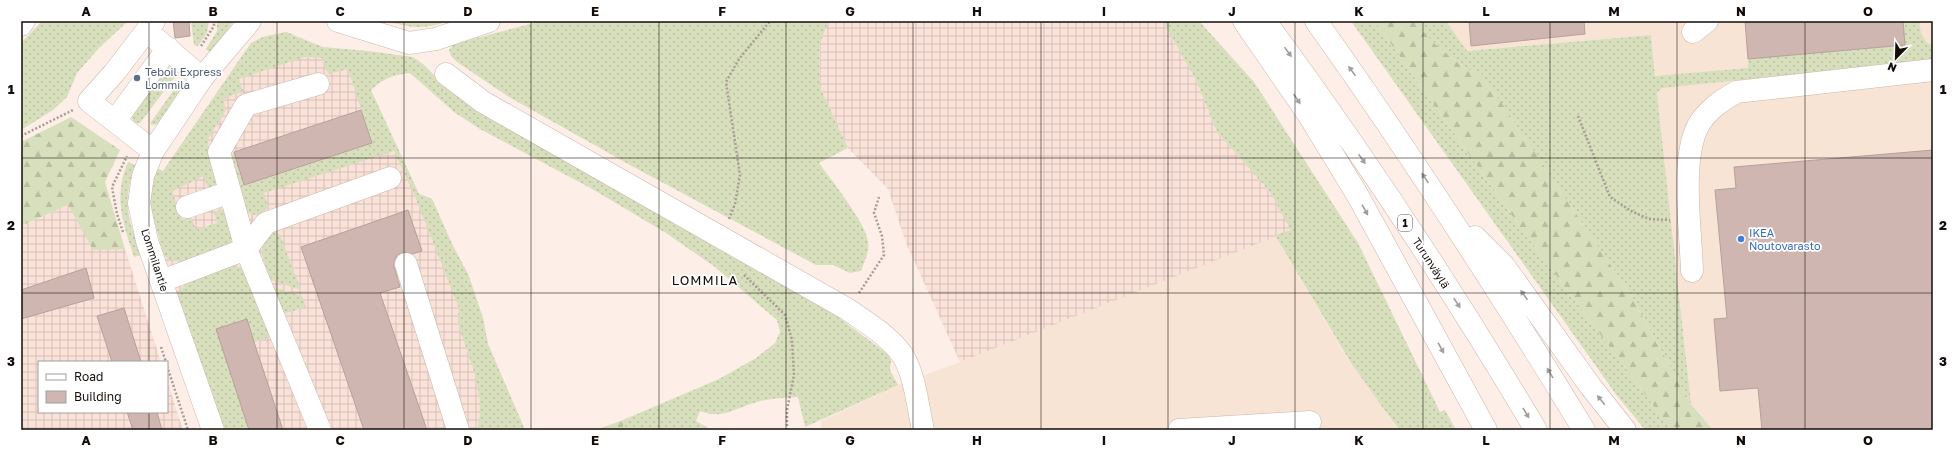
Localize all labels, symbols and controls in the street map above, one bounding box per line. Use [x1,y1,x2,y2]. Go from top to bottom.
text: A [81,3,91,19]
text: B [208,3,218,19]
text: C [335,3,345,19]
text: D [463,3,473,19]
text: E [591,3,599,19]
text: F [718,3,726,19]
text: G [845,3,855,19]
text: H [972,3,982,19]
text: I [1102,3,1106,19]
text: J [1228,3,1236,19]
text: K [1354,3,1364,19]
text: L [1482,3,1490,19]
text: M [1608,3,1620,19]
text: N [1736,3,1746,19]
text: O [1863,3,1873,19]
north arrow [1876,38,1916,78]
one-way arrow [1284,47,1292,58]
text: N [1886,60,1898,75]
place label: Teboil Express Lommila [145,65,222,91]
one-way arrow [1348,66,1356,76]
marker: Teboil Express Lommila [132,73,142,83]
text: 1 [8,81,15,97]
text: 1 [1940,81,1947,97]
one-way arrow [1294,94,1301,105]
one-way arrow [1358,154,1366,164]
one-way arrow [1421,173,1429,183]
one-way arrow [1362,204,1369,216]
road number: 1 [1398,215,1412,231]
text: 2 [7,217,15,233]
text: 2 [1939,217,1947,233]
place label: IKEA Noutovarasto [1749,226,1821,252]
street label: Lommilantie [139,227,172,293]
marker: IKEA Noutovarasto [1736,234,1746,244]
street label: Turunväylä [1410,235,1453,291]
district label: LOMMILA [672,272,738,288]
one-way arrow [1520,289,1528,300]
one-way arrow [1453,297,1460,308]
one-way arrow [1438,342,1445,354]
text: 3 [7,353,15,369]
text: 3 [1939,353,1947,369]
legend [38,361,168,413]
one-way arrow [1546,367,1553,379]
text: Road [74,369,103,384]
text: Building [74,389,122,404]
one-way arrow [1597,394,1605,405]
one-way arrow [1522,407,1529,419]
text: A [81,432,91,448]
text: B [208,432,218,448]
text: C [335,432,345,448]
text: D [463,432,473,448]
text: E [591,432,599,448]
text: F [718,432,726,448]
text: G [845,432,855,448]
text: H [972,432,982,448]
text: I [1102,432,1106,448]
text: J [1228,432,1236,448]
text: K [1354,432,1364,448]
text: L [1482,432,1490,448]
text: M [1608,432,1620,448]
text: N [1736,432,1746,448]
text: O [1863,432,1873,448]

